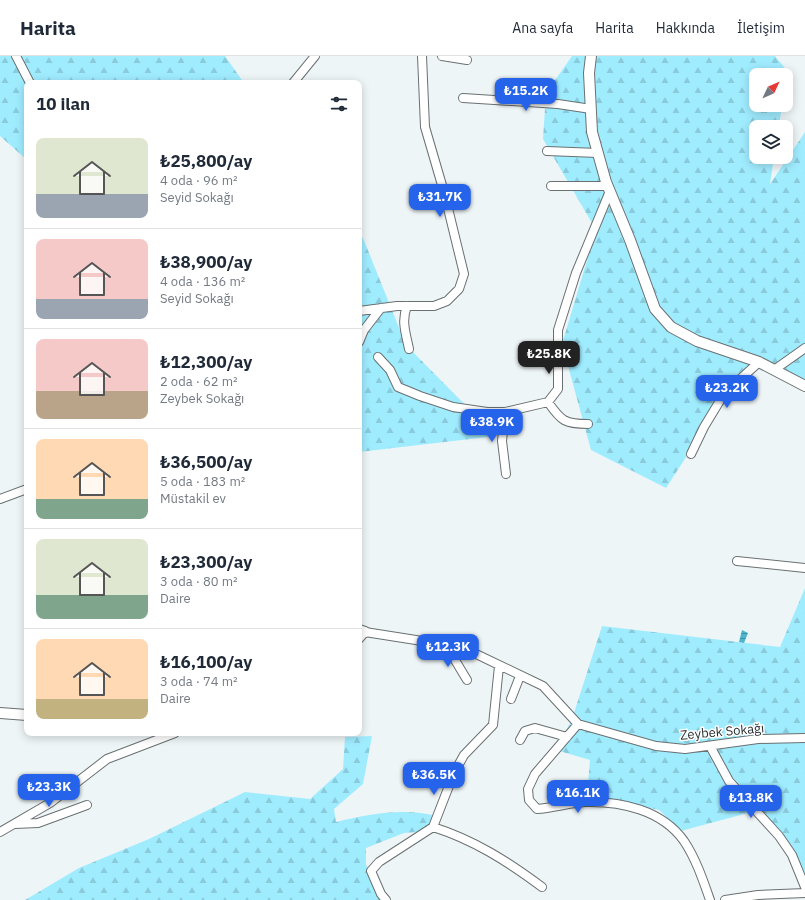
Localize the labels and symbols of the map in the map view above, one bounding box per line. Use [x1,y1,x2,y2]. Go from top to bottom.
north arrow [749,68,793,112]
pin: ₺15.2K [493,78,559,112]
pin: ₺31.7K [407,184,473,218]
pin: ₺25.8K [516,341,582,375]
pin: ₺23.2K [694,375,760,409]
pin: ₺38.9K [459,409,525,443]
pin: ₺12.3K [415,634,481,668]
street label: Zeybek Sokağı [679,719,765,744]
pin: ₺36.5K [401,762,467,796]
pin: ₺23.3K [16,774,82,808]
pin: ₺16.1K [545,780,611,814]
pin: ₺13.8K [718,785,784,819]

